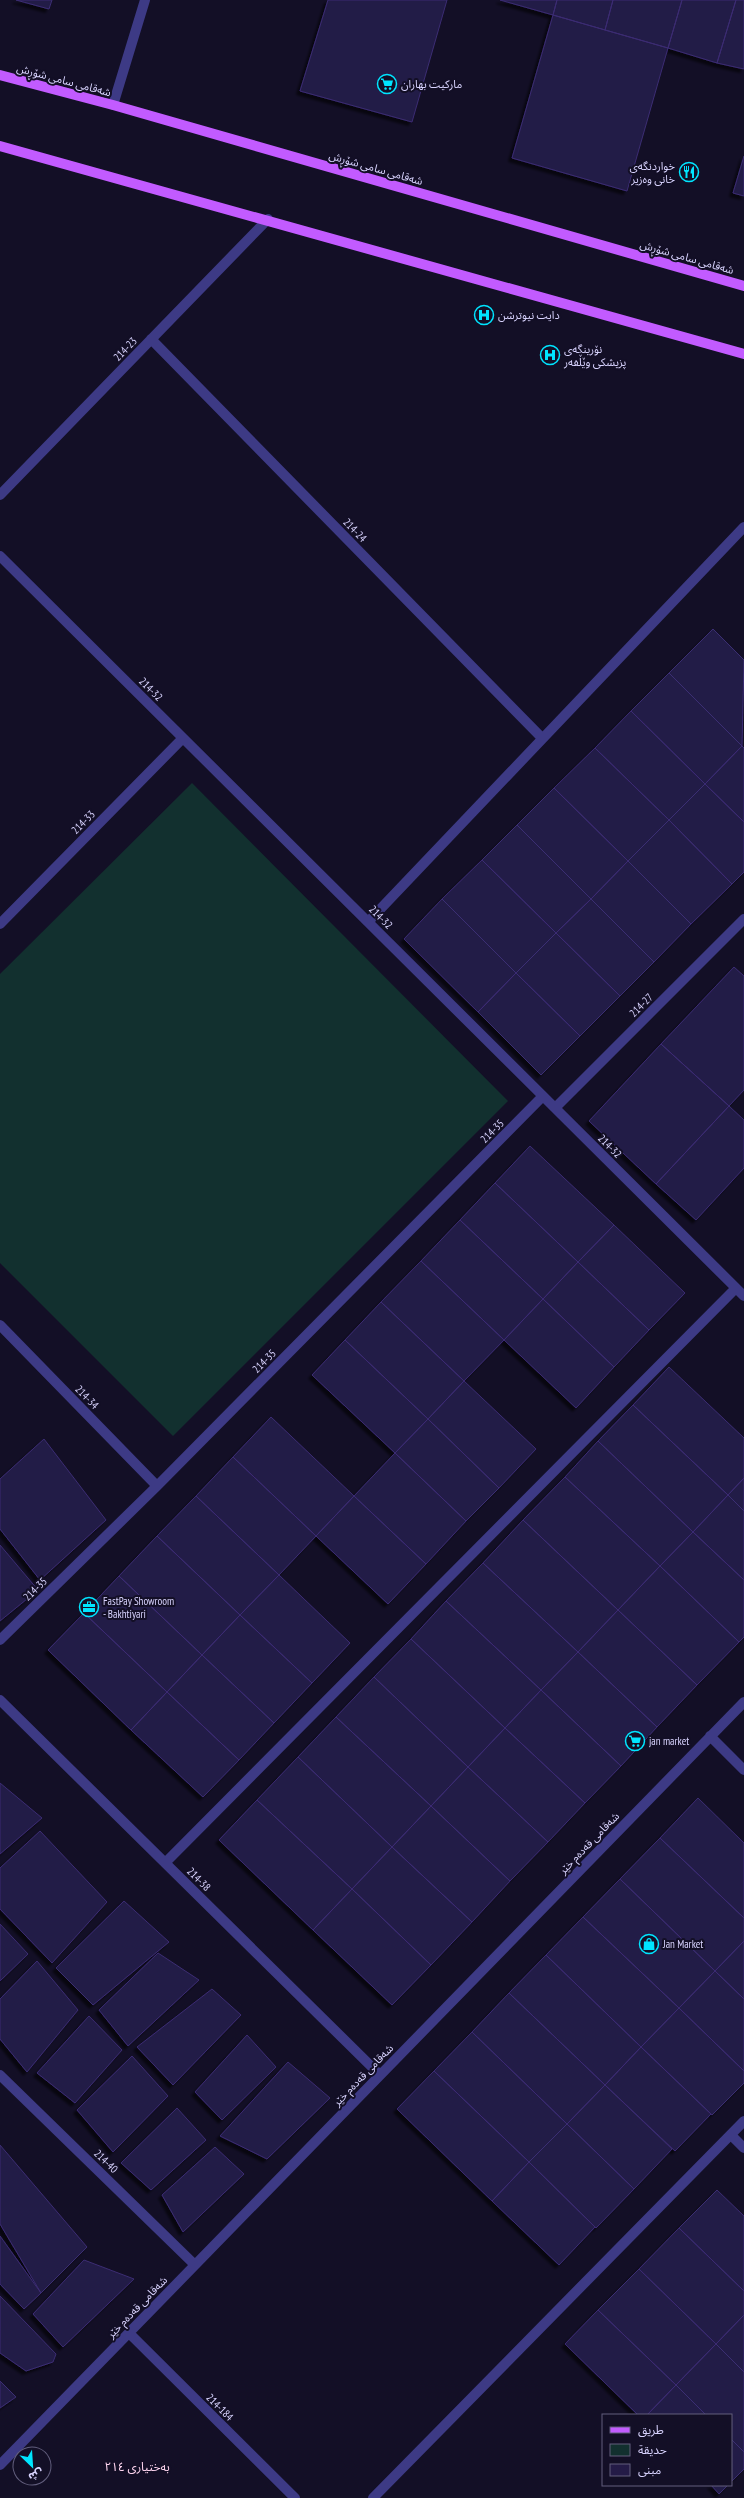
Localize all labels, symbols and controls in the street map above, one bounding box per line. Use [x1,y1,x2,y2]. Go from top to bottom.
street label: شەقامی سامی شۆڕش [15,61,113,102]
supermarket icon: مارکیت بهاران [376,73,398,95]
place label: مارکیت بهاران [401,77,462,91]
street label: شەقامی سامی شۆڕش [327,148,425,190]
place label: خواردنگەی خانی وەزیر [630,159,676,186]
restaurant icon: خواردنگەی خانی وەزیر [678,161,700,183]
street label: شەقامی سامی شۆڕش [638,237,736,279]
hospital icon: دايت نيوترشن [473,304,495,326]
place label: دايت نيوترشن [498,308,560,322]
street label: 214-23 [110,334,140,364]
place label: نۆرینگەی پزیشکی وێڵفەر [563,342,626,370]
hospital icon: نۆرینگەی پزیشکی وێڵفەر [539,344,561,366]
street label: 214-24 [340,515,370,545]
street label: 214-32 [136,674,166,704]
street label: 214-33 [68,807,98,837]
street label: 214-32 [366,902,396,932]
street label: 214-27 [626,990,656,1020]
street label: 214-35 [477,1116,507,1146]
street label: 214-32 [595,1131,625,1161]
street label: 214-35 [249,1346,279,1376]
street label: 214-34 [72,1382,102,1412]
street label: 214-35 [20,1574,50,1604]
place label: FastPay Showroom - Bakhtiyari [103,1594,174,1621]
office icon: FastPay Showroom - Bakhtiyari [78,1596,100,1618]
supermarket icon: jan market [624,1730,646,1752]
place label: jan market [649,1734,689,1748]
street label: شەقامی قەدەم خێر [555,1809,623,1878]
street label: 214-38 [184,1864,214,1894]
shop icon: Jan Market [638,1933,660,1955]
place label: Jan Market [662,1937,703,1951]
street label: شەقامی قەدەم خێر [329,2041,397,2110]
street label: 214-40 [91,2146,121,2176]
street label: شەقامی قەدەم خێر [103,2273,171,2342]
street label: 214-184 [203,2390,237,2424]
legend [602,2414,732,2486]
text: طريق [638,2422,664,2438]
text: حديقة [638,2442,667,2457]
north arrow [12,2446,52,2486]
district label: بەختیاری ٢١٤ [104,2459,170,2474]
text: مبنى [638,2462,661,2477]
text: ش [26,2466,46,2485]

